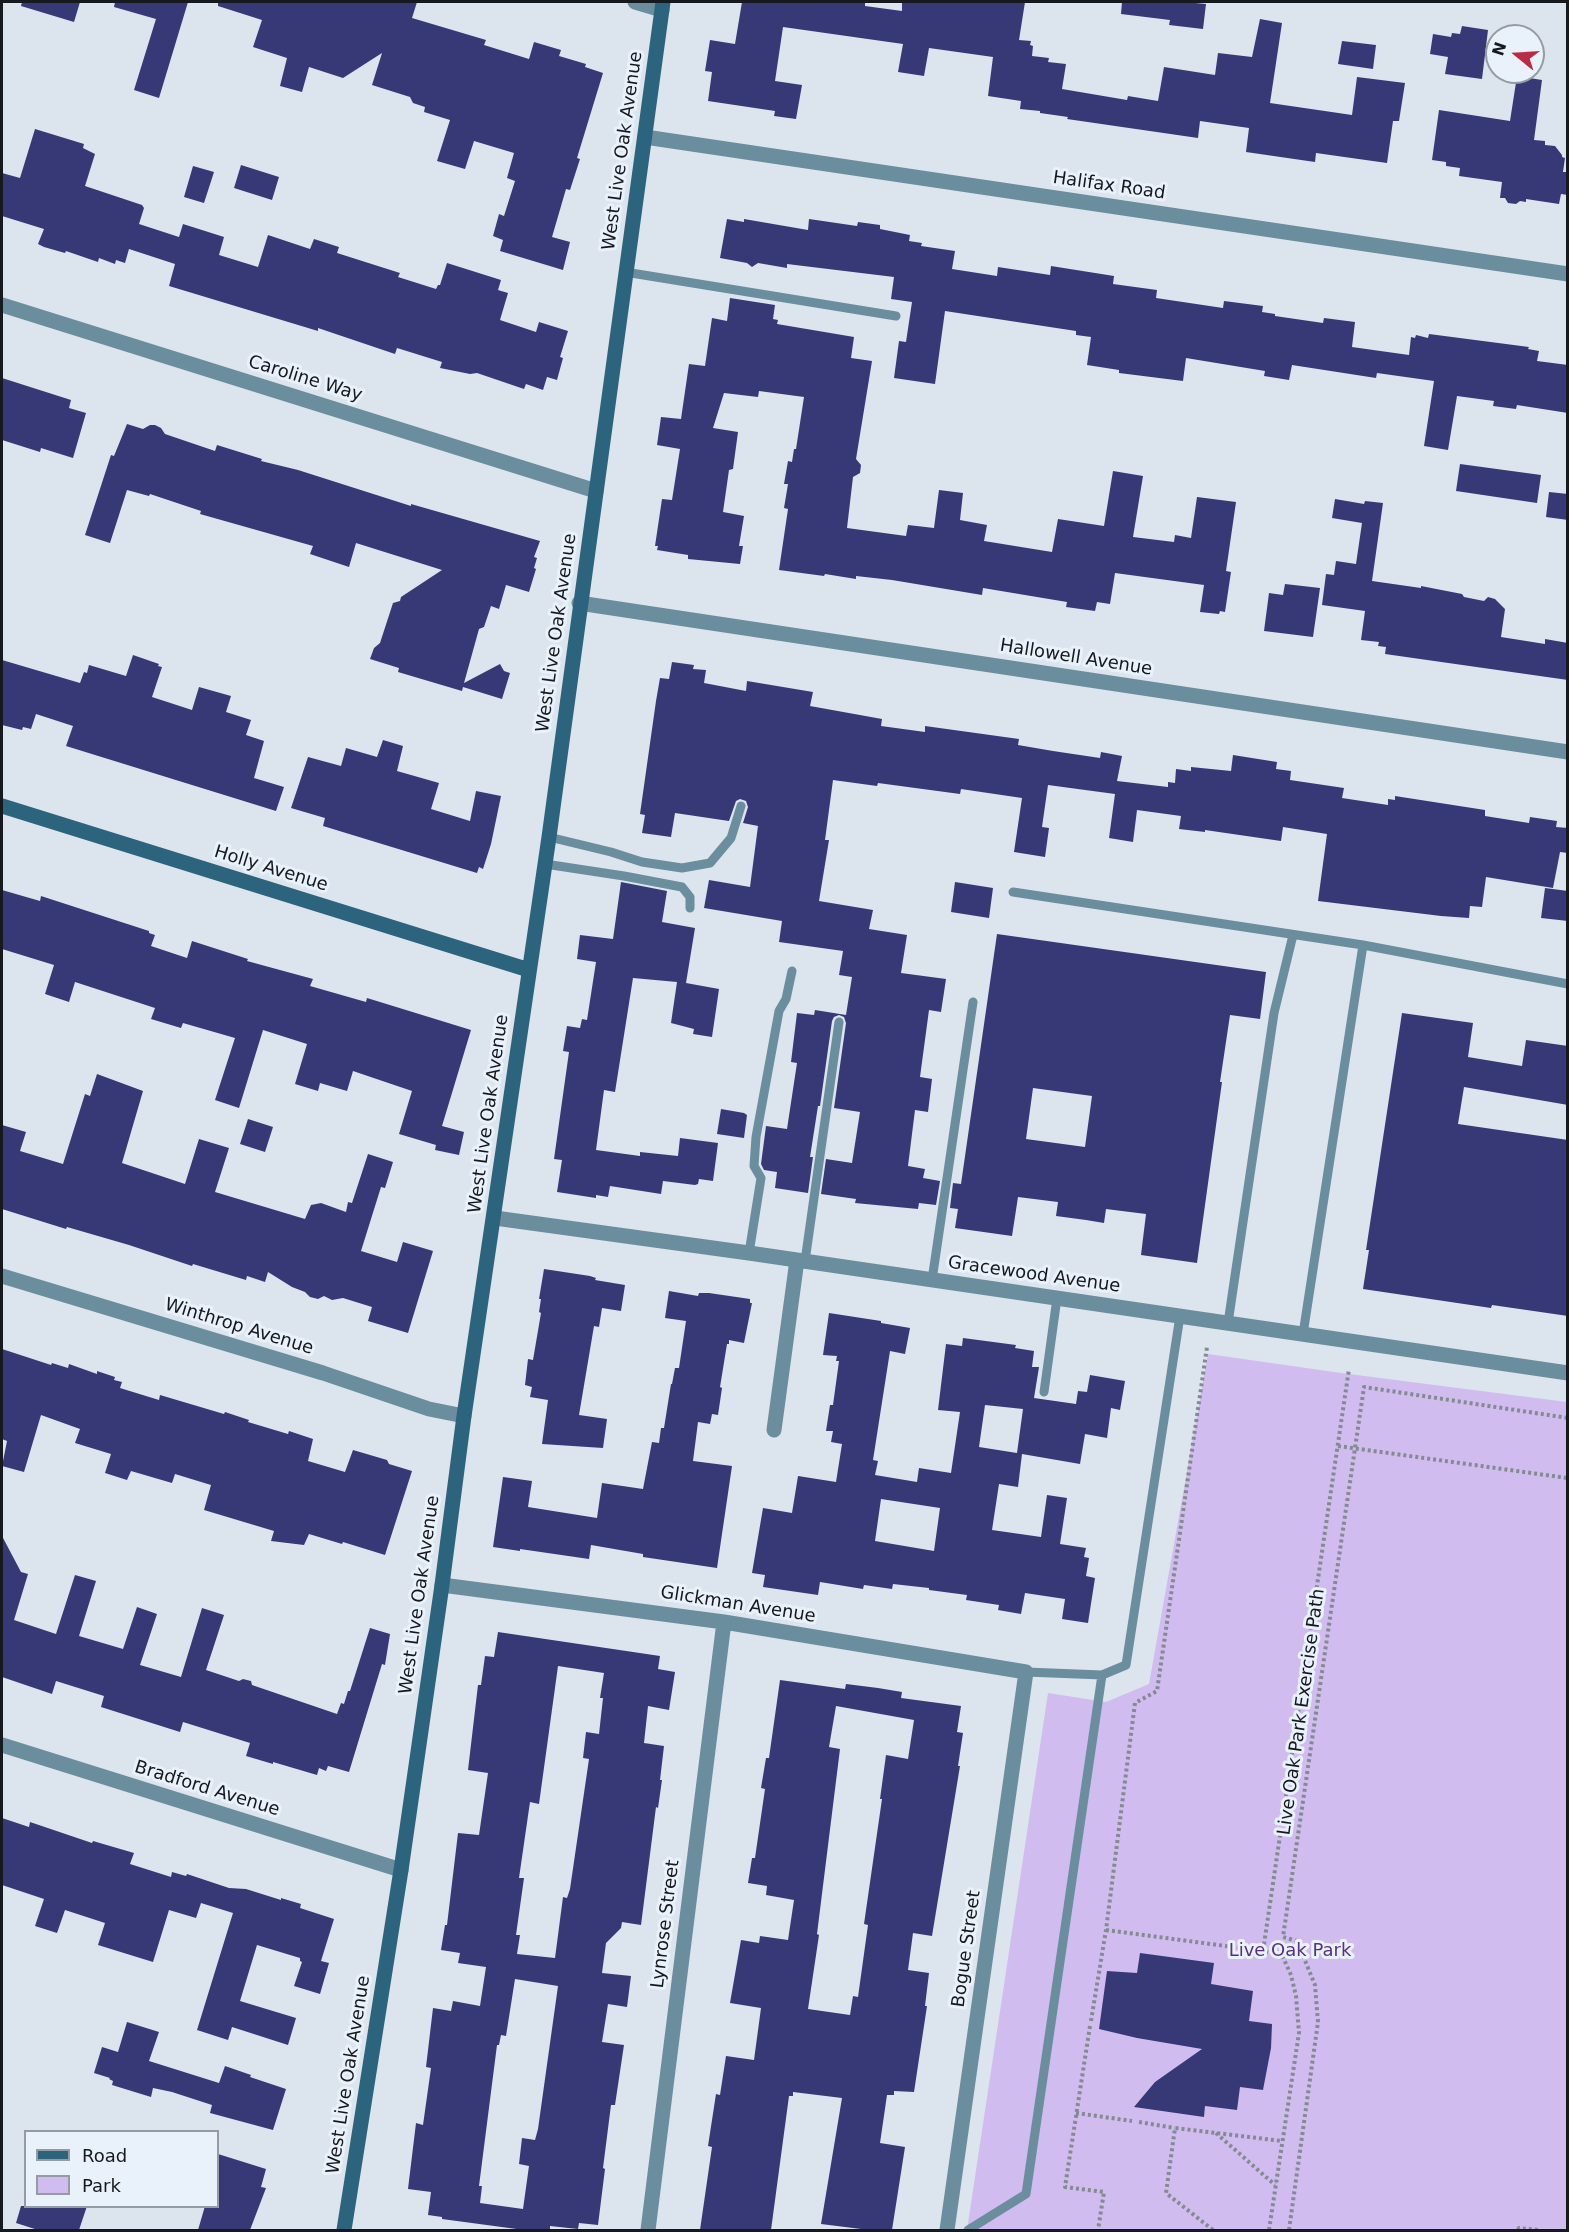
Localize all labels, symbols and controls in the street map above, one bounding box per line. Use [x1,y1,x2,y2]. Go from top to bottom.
north arrow [1485,24,1545,84]
text: N [1488,40,1510,58]
street label: West Live Oak Avenue [598,50,648,252]
street label: Halifax Road [1051,167,1167,205]
street label: Caroline Way [245,351,365,407]
street label: West Live Oak Avenue [532,532,582,734]
street label: Hallowell Avenue [998,635,1154,681]
street label: Holly Avenue [212,841,330,897]
street label: West Live Oak Avenue [464,1013,514,1215]
street label: Gracewood Avenue [946,1252,1122,1298]
street label: Winthrop Avenue [162,1294,316,1360]
street label: West Live Oak Avenue [395,1494,445,1696]
street label: Glickman Avenue [659,1582,817,1628]
street label: Live Oak Park Exercise Path [1274,1587,1330,1837]
street label: Bradford Avenue [132,1757,282,1821]
street label: Lynrose Street [647,1859,685,1989]
street label: Bogue Street [948,1889,986,2009]
park label: Live Oak Park [1229,1940,1351,1962]
street label: West Live Oak Avenue [323,1974,375,2176]
legend [24,2130,219,2208]
text: Road [82,2145,127,2166]
text: Park [82,2175,121,2196]

